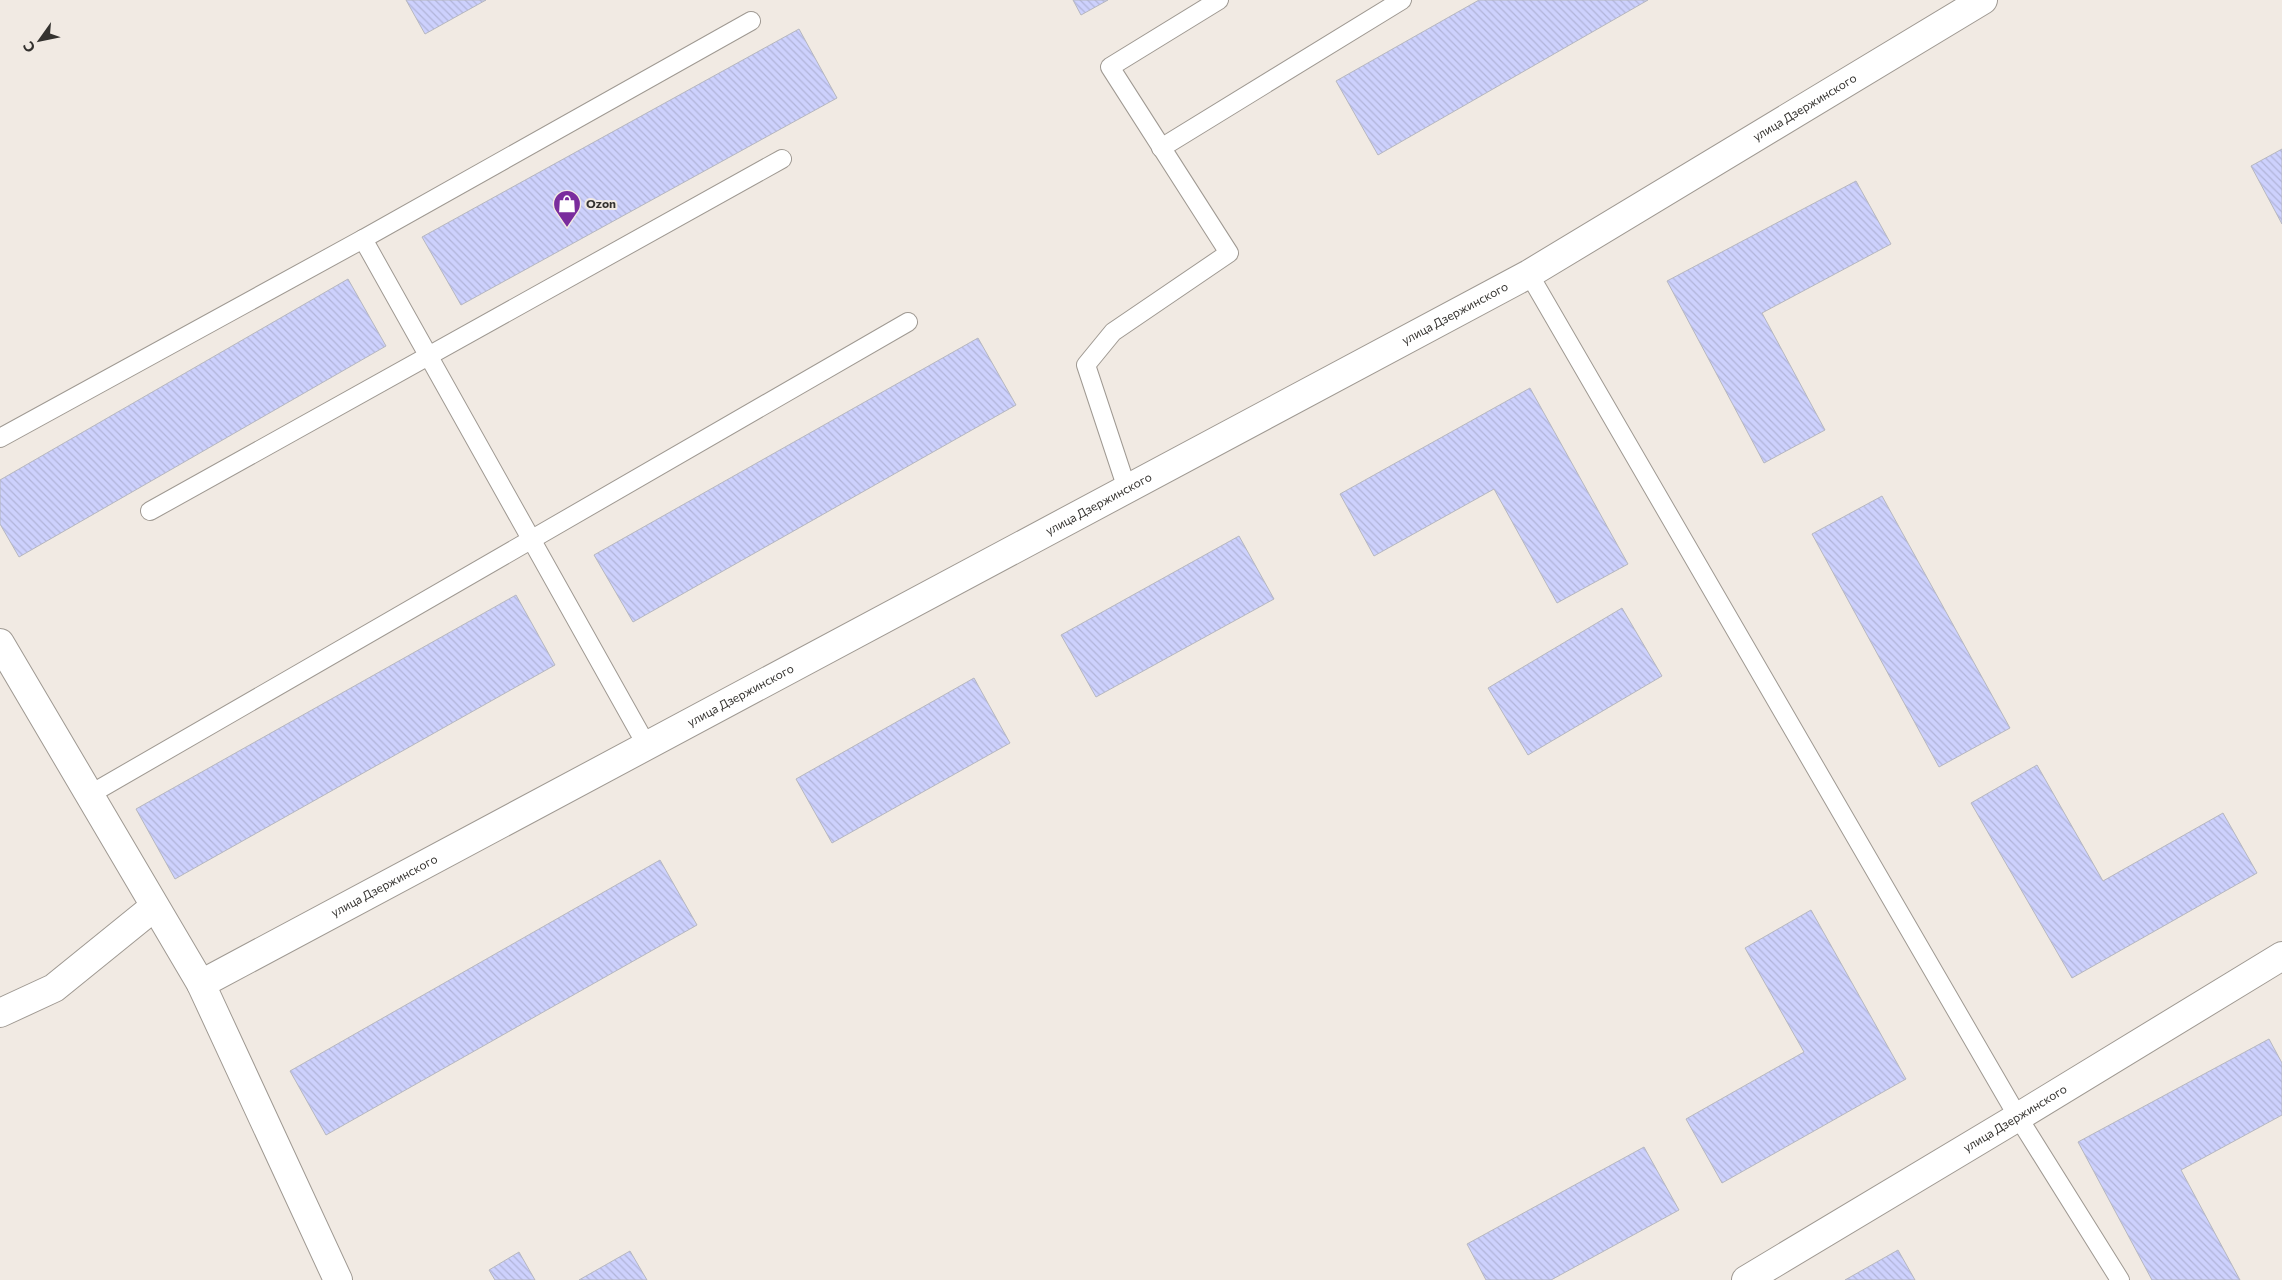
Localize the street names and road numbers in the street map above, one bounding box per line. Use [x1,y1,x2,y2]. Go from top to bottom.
street label: улица Дзержинского [1750,70,1859,143]
street label: улица Дзержинского [1399,279,1510,347]
street label: улица Дзержинского [1043,469,1154,537]
street label: улица Дзержинского [685,660,796,729]
street label: улица Дзержинского [328,851,439,919]
street label: улица Дзержинского [1960,1081,2069,1154]

